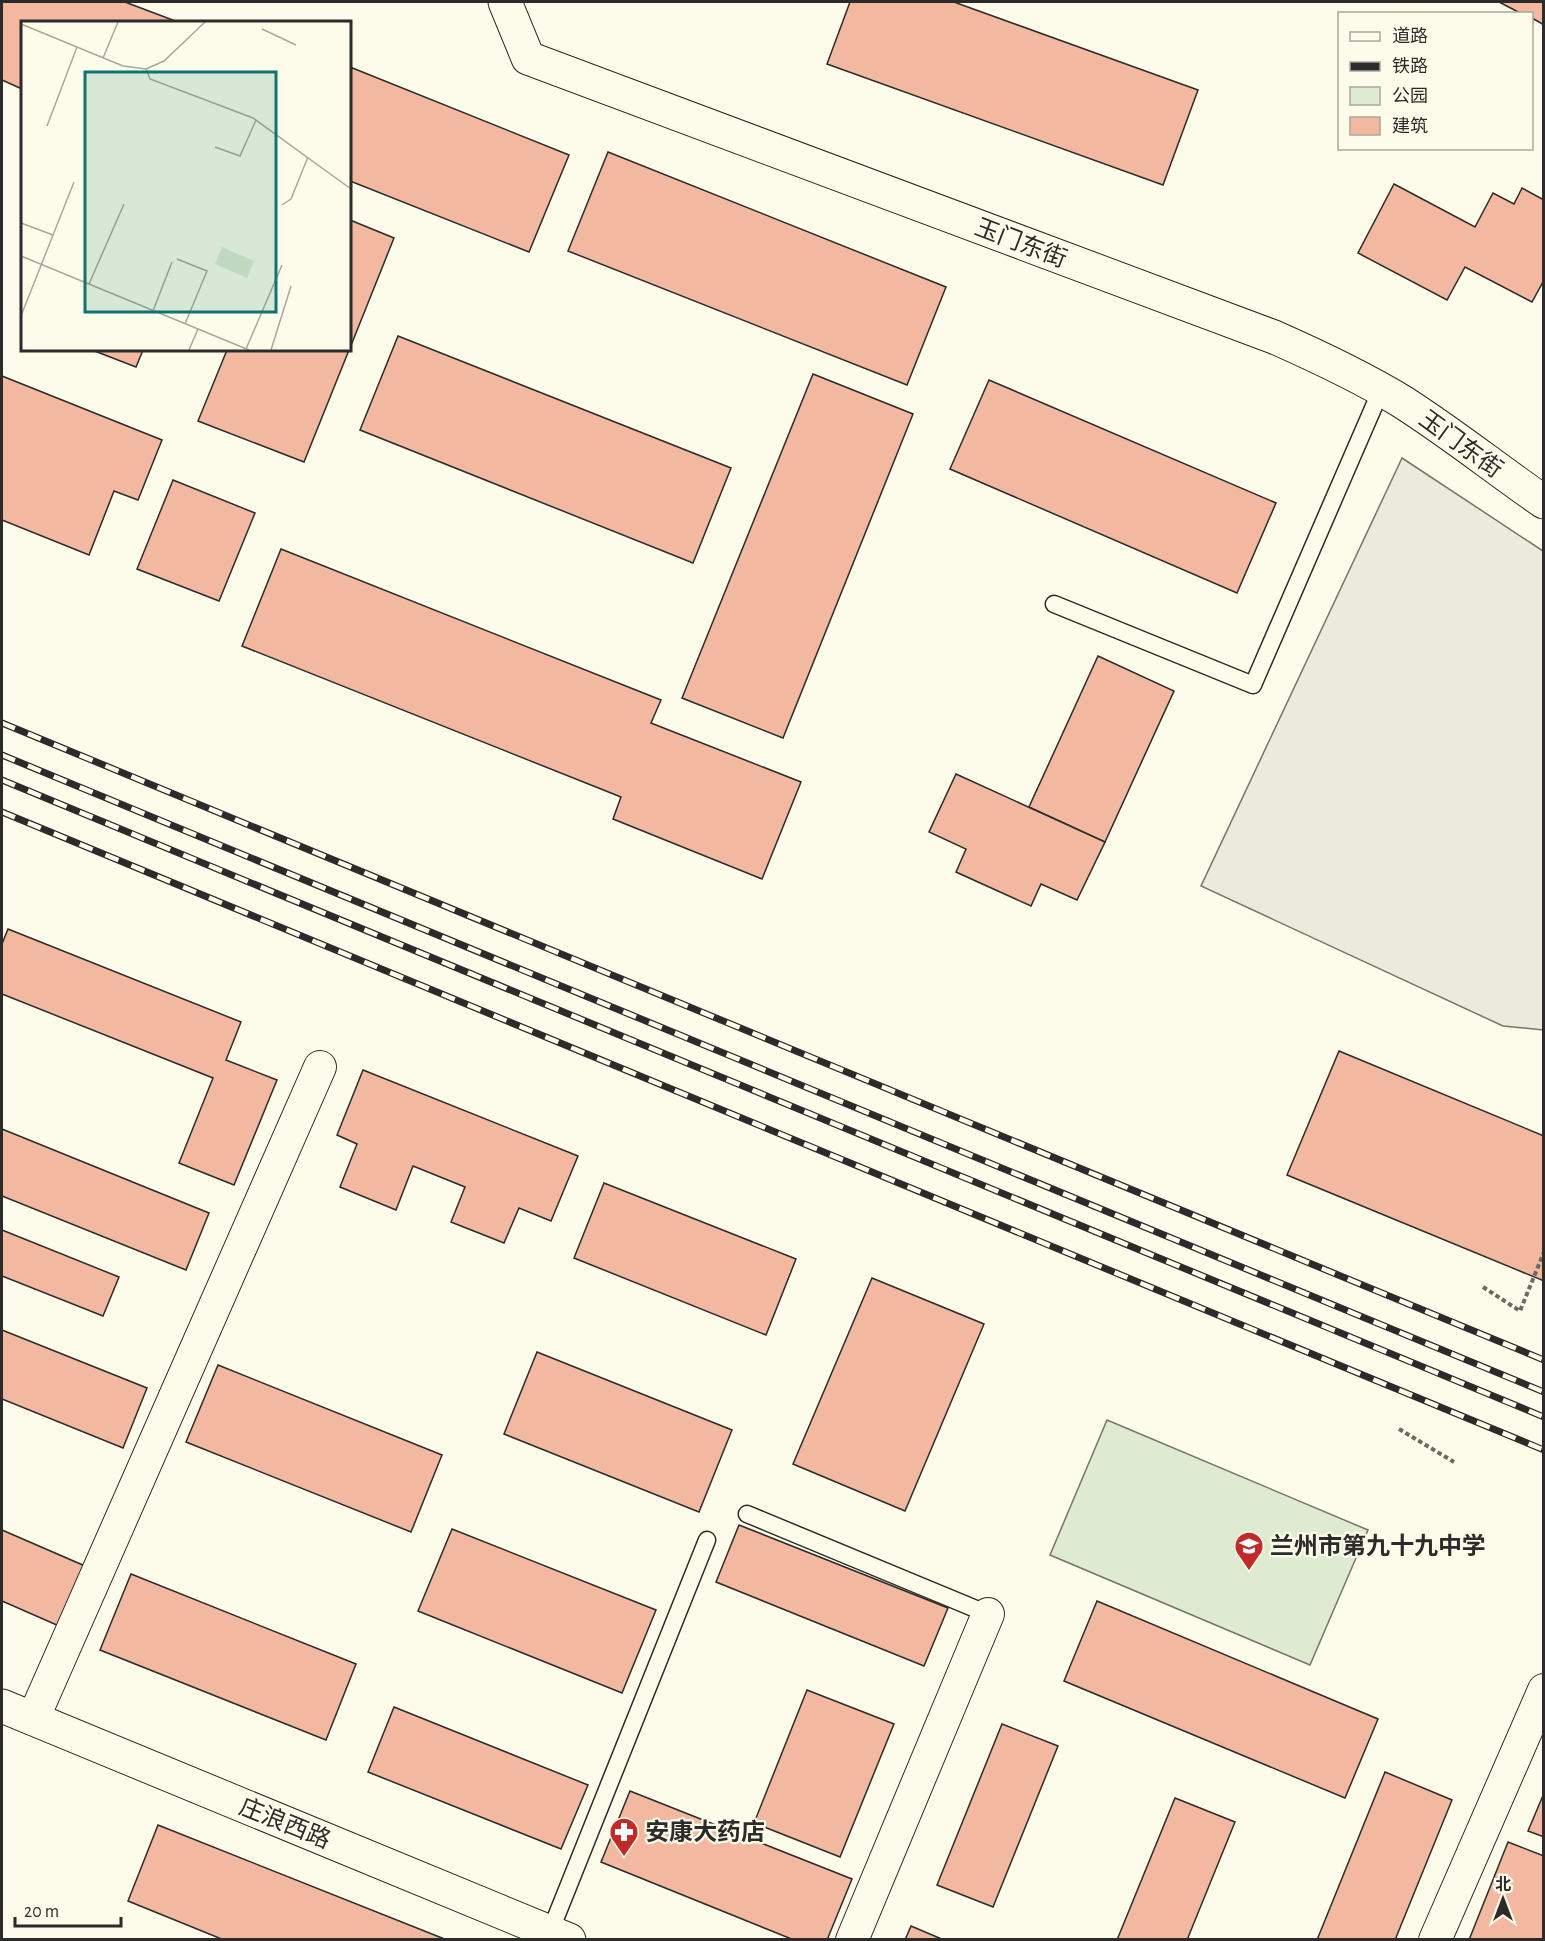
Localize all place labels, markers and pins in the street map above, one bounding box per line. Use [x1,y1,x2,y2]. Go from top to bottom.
school or university icon: 兰州市第九十九中学 [1233,1530,1265,1572]
place label: 兰州市第九十九中学 [1270,1533,1486,1559]
pharmacy icon: 安康大药店 [608,1816,640,1858]
place label: 安康大药店 [645,1819,765,1845]

